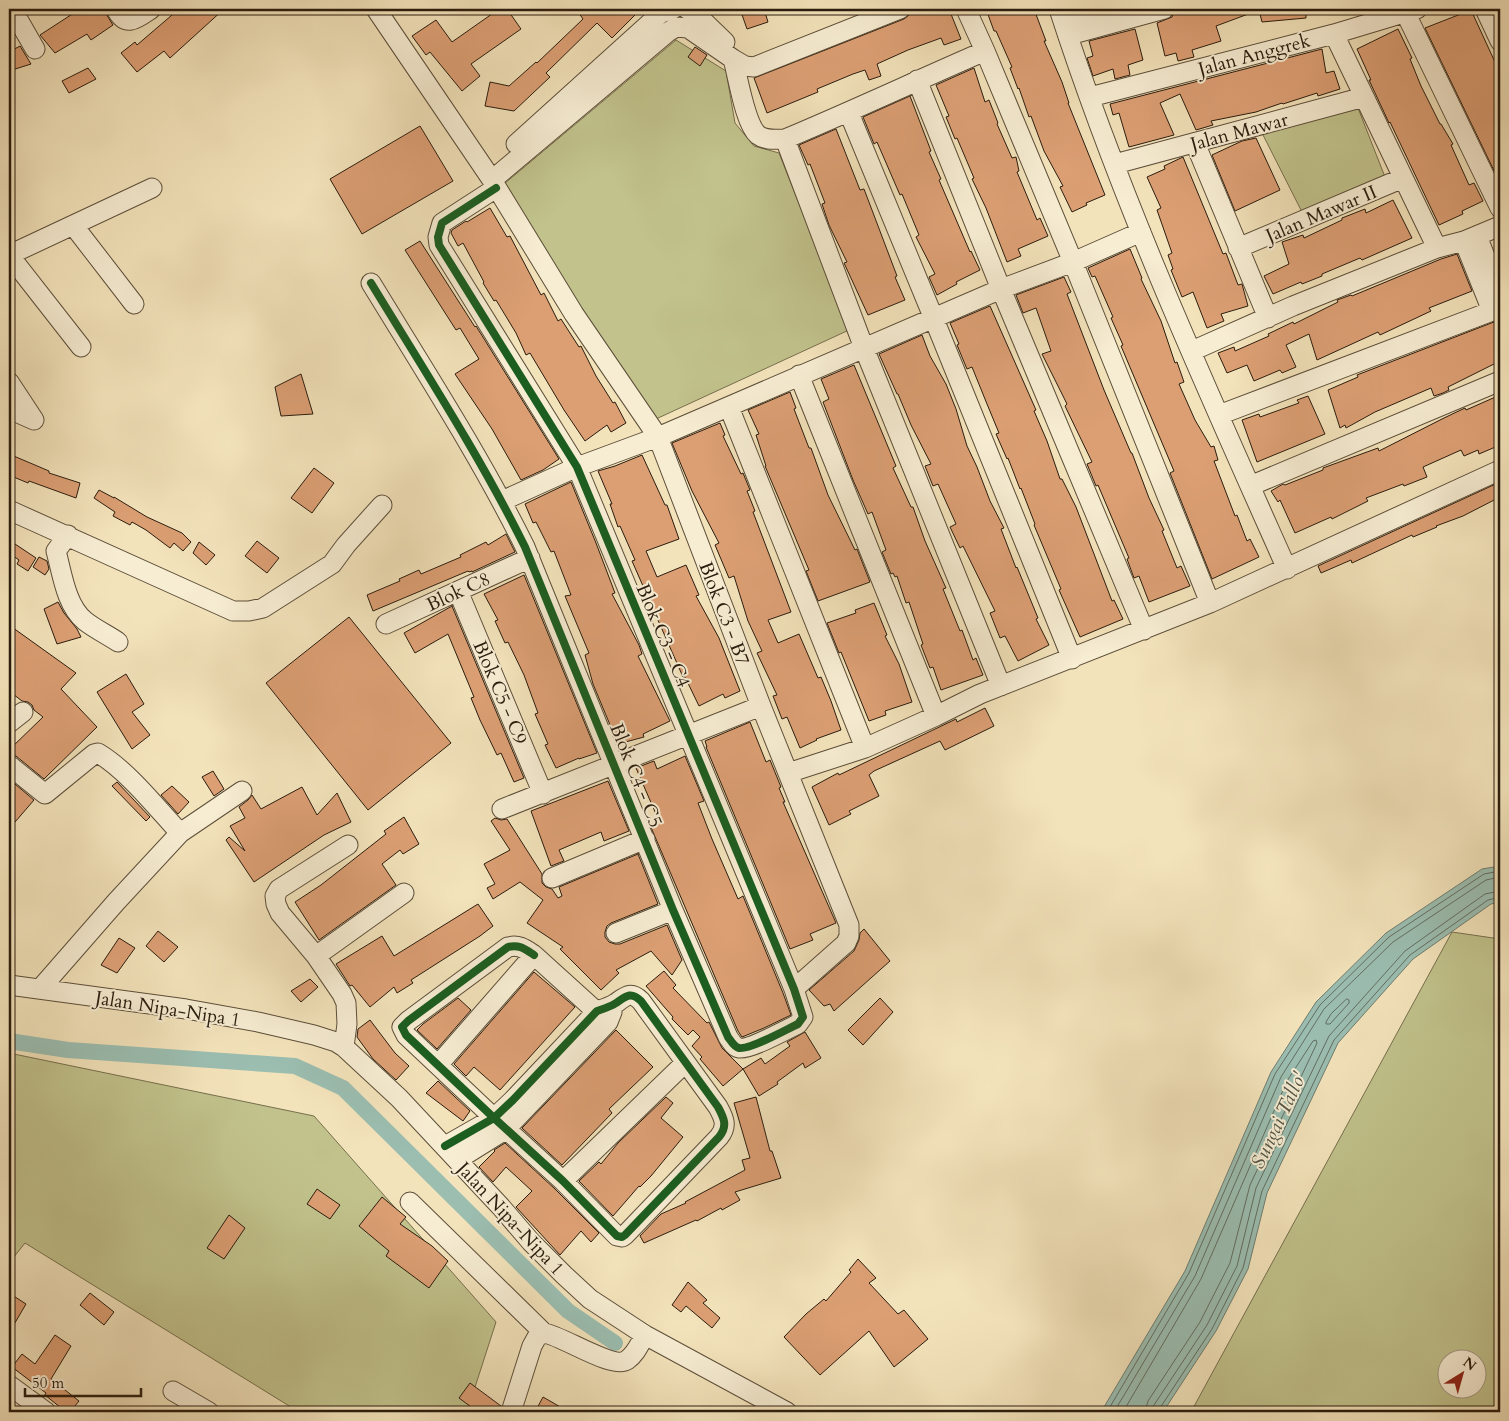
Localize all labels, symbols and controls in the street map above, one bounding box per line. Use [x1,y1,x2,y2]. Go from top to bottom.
street label: Jalan Anggrek [1192,27,1314,83]
street label: Jalan Mawar [1185,106,1291,158]
street label: Jalan Mawar II [1259,179,1381,250]
street label: Blok C3 - B7 [692,558,756,669]
street label: Blok C8 [422,566,495,618]
street label: Blok C3 - C4 [630,579,697,692]
street label: Blok C5 - C9 [467,636,534,749]
street label: Blok C4 - C5 [603,719,669,831]
street label: Jalan Nipa-Nipa 1 [90,984,242,1033]
water label: Sungai Tallo' [1244,1067,1313,1173]
street label: Jalan Nipa-Nipa 1 [449,1154,570,1281]
north arrow [1436,1348,1486,1398]
text: N [1459,1353,1480,1375]
scale bar [25,1366,141,1398]
text: 50 m [32,1373,64,1393]

